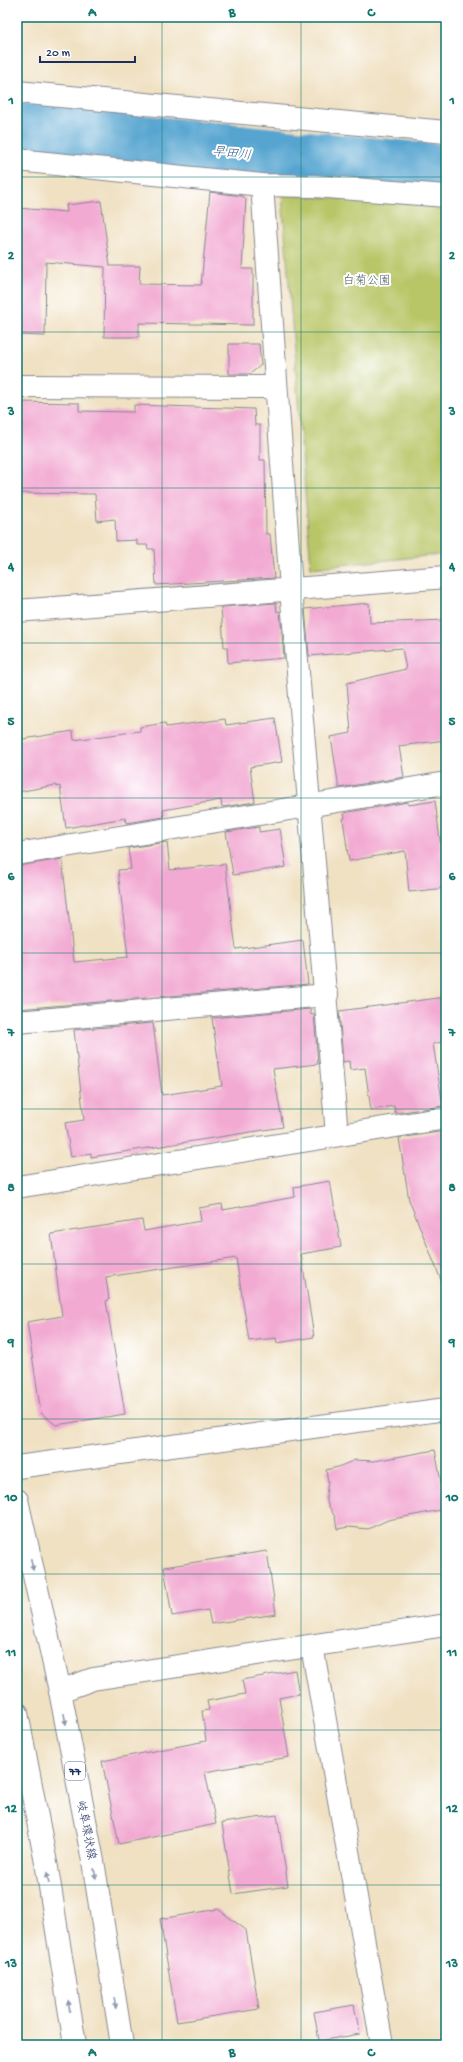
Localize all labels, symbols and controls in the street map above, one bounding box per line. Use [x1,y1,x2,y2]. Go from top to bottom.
text: A [87,6,97,21]
text: B [228,6,237,21]
text: C [366,6,376,21]
scale bar [40,38,135,64]
text: 20 m [46,47,71,61]
text: 1 [7,94,14,109]
text: 1 [448,94,455,109]
water label: 早田川 [212,145,252,164]
text: 2 [8,249,15,264]
text: 2 [449,249,456,264]
park label: 白菊公園 [343,274,391,289]
text: 3 [7,405,15,420]
text: 3 [448,405,456,420]
text: 4 [7,560,15,575]
text: 4 [448,560,456,575]
text: 5 [8,715,15,730]
text: 5 [449,715,456,730]
text: 6 [8,870,15,885]
text: 6 [449,870,456,885]
text: 7 [7,1026,16,1041]
text: 7 [448,1026,457,1041]
text: 8 [7,1181,15,1196]
text: 8 [448,1181,456,1196]
text: 9 [7,1336,15,1351]
text: 9 [448,1336,456,1351]
text: 10 [4,1491,18,1506]
text: 10 [445,1491,459,1506]
one-way arrow [29,1559,35,1571]
text: 11 [5,1646,16,1661]
text: 11 [446,1646,457,1661]
one-way arrow [63,1713,69,1725]
road number: 77 [65,1762,85,1780]
street label: 岐阜環状線 [72,1799,99,1861]
text: 12 [4,1802,17,1817]
text: 12 [445,1802,458,1817]
one-way arrow [92,1868,98,1881]
one-way arrow [45,1872,51,1884]
text: 13 [4,1957,17,1972]
text: 13 [445,1957,458,1972]
one-way arrow [112,1997,118,2009]
one-way arrow [65,2000,71,2013]
text: A [87,2046,97,2061]
text: B [228,2046,237,2061]
text: C [366,2046,376,2061]

